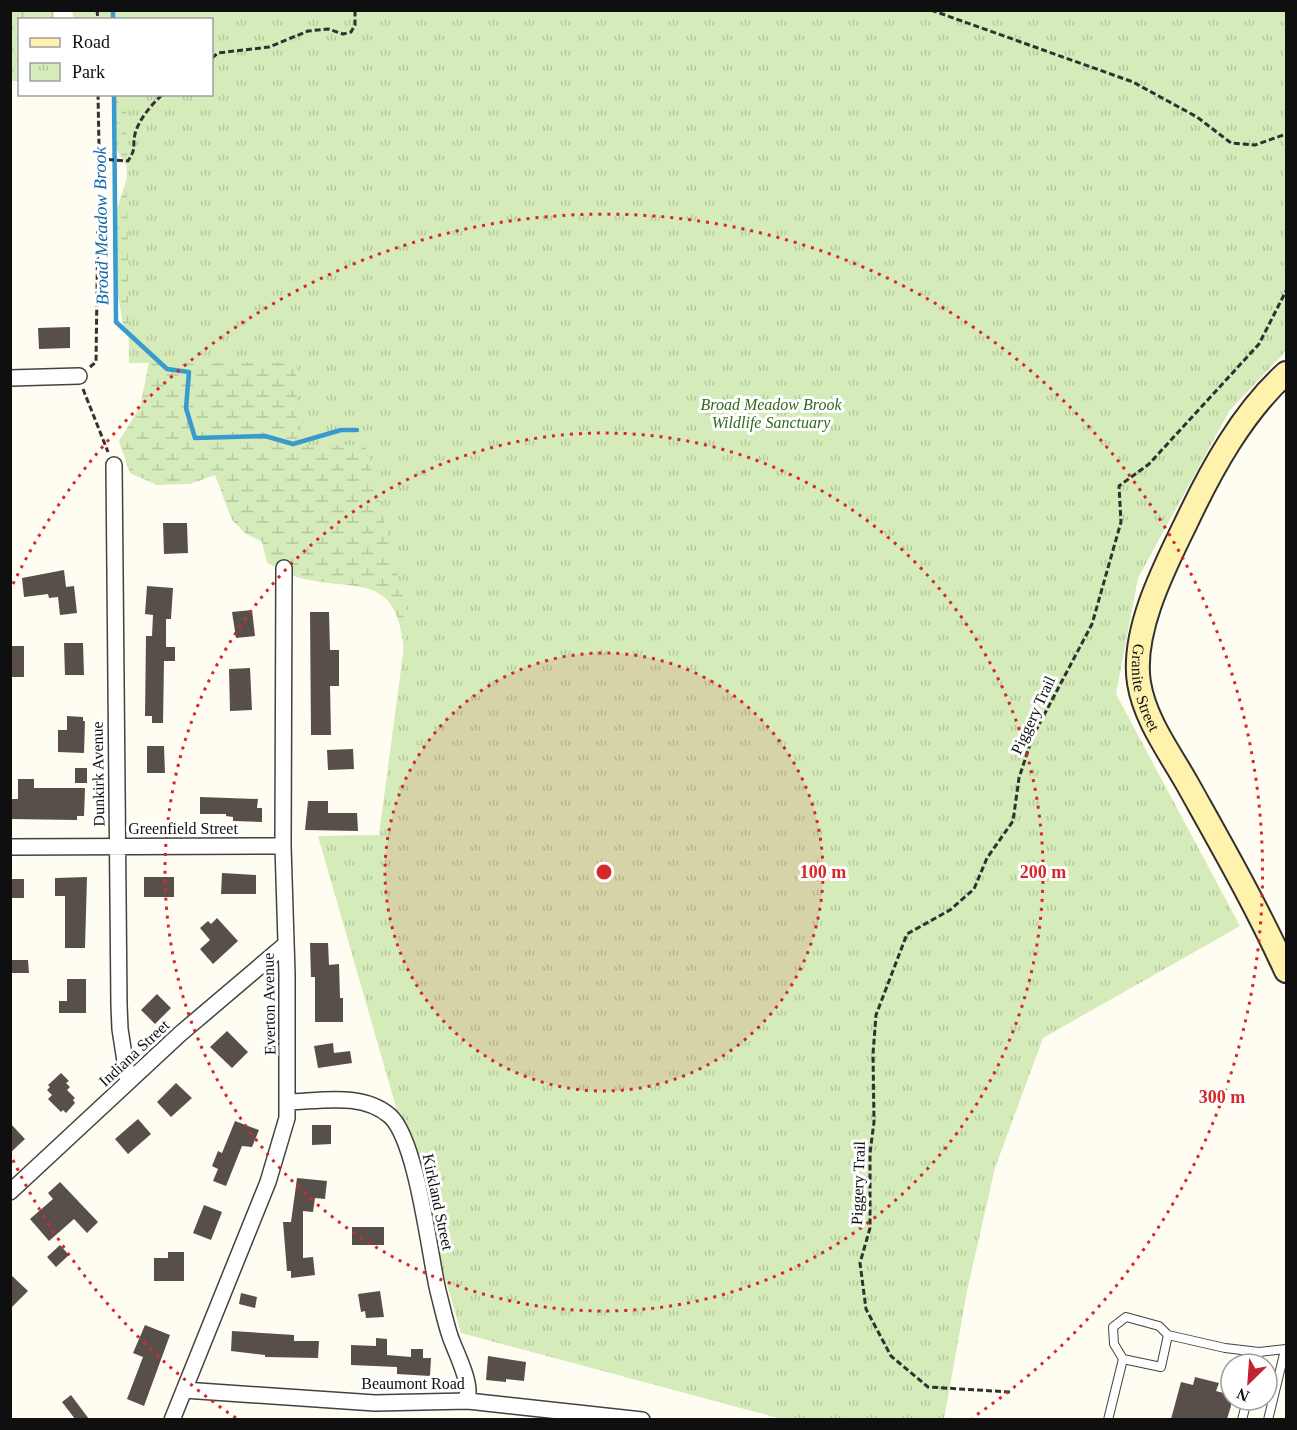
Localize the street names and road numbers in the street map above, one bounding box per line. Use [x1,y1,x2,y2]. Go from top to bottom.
street label: Granite Street [1129,643,1164,734]
street label: Piggery Trail [1008,673,1060,757]
street label: Dunkirk Avenue [89,721,107,827]
street label: Greenfield Street [128,820,238,837]
street label: Everton Avenue [260,953,278,1055]
street label: Indiana Street [96,1016,173,1090]
street label: Piggery Trail [848,1140,869,1225]
street label: Kirkland Street [419,1152,457,1252]
street label: Beaumont Road [361,1375,465,1392]

